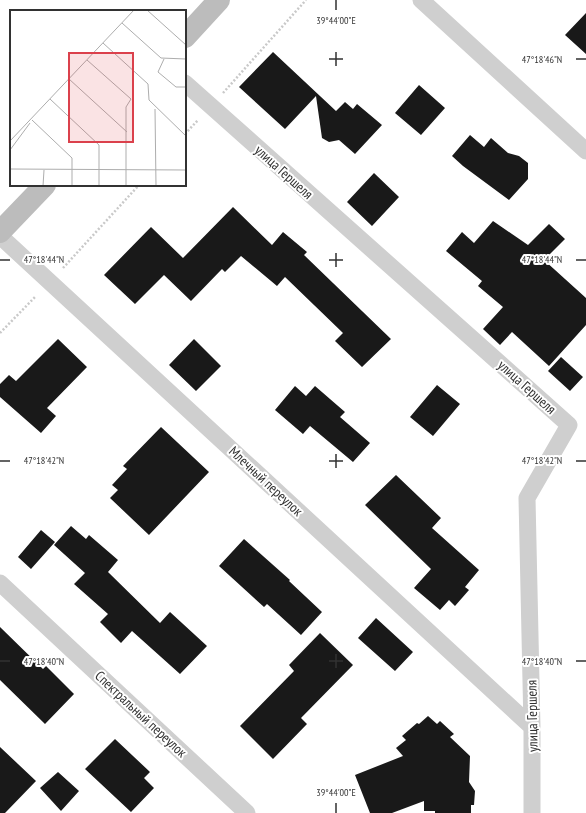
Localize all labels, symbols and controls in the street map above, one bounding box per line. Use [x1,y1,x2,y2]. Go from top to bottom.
inset map [10,10,186,186]
text: 39°44'00"E [316,14,356,27]
text: 47°18'46"N [522,53,562,66]
street label: улица Гершеля [251,141,317,203]
text: 47°18'44"N [24,253,64,266]
text: 47°18'44"N [522,253,562,266]
street label: улица Гершеля [494,356,560,418]
street label: Млечный переулок [225,442,307,520]
text: 47°18'42"N [24,454,64,467]
text: 47°18'42"N [522,454,562,467]
text: 47°18'40"N [24,655,64,668]
text: 47°18'40"N [522,655,562,668]
street label: Спектральный переулок [91,667,191,762]
street label: улица Гершеля [522,680,542,752]
text: 39°44'00"E [316,786,356,799]

